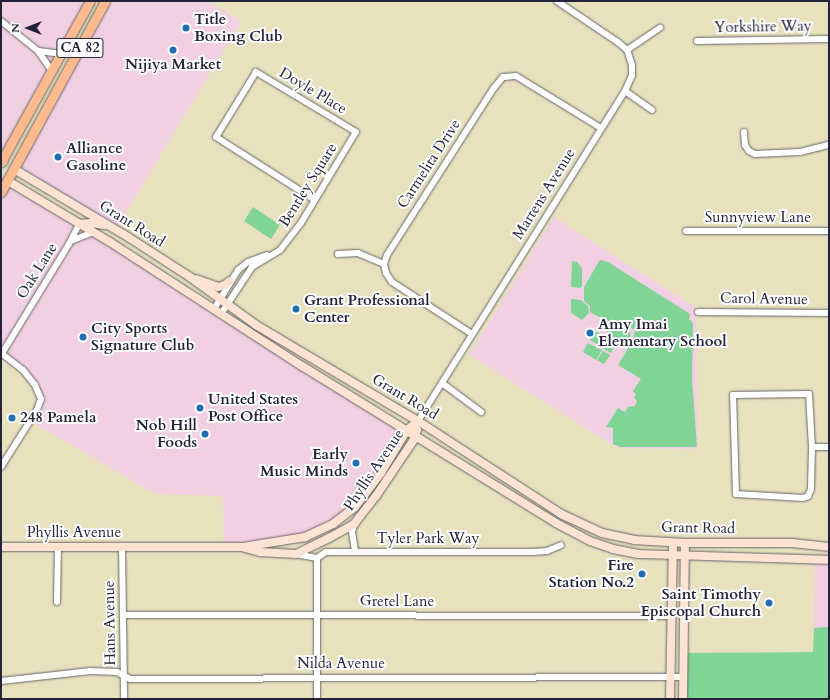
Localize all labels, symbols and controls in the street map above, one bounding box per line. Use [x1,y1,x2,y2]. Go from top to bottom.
north arrow [8,8,48,48]
place label: Title Boxing Club [194,10,283,45]
street label: Yorkshire Way [714,17,812,37]
text: N [8,23,23,33]
marker: Title Boxing Club [181,23,191,33]
road number: CA 82 [56,36,104,60]
marker: Nijiya Market [168,45,178,55]
place label: Nijiya Market [125,56,221,74]
street label: Doyle Place [276,64,350,118]
street label: Carmelita Drive [394,116,464,212]
place label: Alliance Gasoline [66,139,126,174]
street label: Bentley Square [275,140,341,230]
street label: Martens Avenue [509,145,579,243]
marker: Alliance Gasoline [53,152,63,162]
street label: Grant Road [96,197,168,251]
street label: Sunnyview Lane [705,209,811,227]
street label: Oak Lane [13,240,61,302]
street label: Carol Avenue [720,289,808,309]
place label: Grant Professional Center [304,291,430,326]
marker: Grant Professional Center [291,304,301,314]
place label: Amy Imai Elementary School [598,315,727,350]
place label: City Sports Signature Club [91,319,194,354]
marker: Amy Imai Elementary School [585,328,595,338]
marker: City Sports Signature Club [78,332,88,342]
street label: Grant Road [369,370,441,424]
place label: United States Post Office [208,390,298,425]
marker: United States Post Office [195,403,205,413]
place label: 248 Pamela [20,409,96,427]
marker: 248 Pamela [7,413,17,423]
place label: Nob Hill Foods [136,416,197,451]
street label: Phyllis Avenue [340,426,408,514]
marker: Nob Hill Foods [200,429,210,439]
place label: Early Music Minds [260,445,348,480]
marker: Early Music Minds [351,458,361,468]
street label: Grant Road [661,518,735,538]
street label: Phyllis Avenue [27,524,121,542]
street label: Tyler Park Way [377,530,479,548]
place label: Fire Station No.2 [549,556,634,591]
marker: Fire Station No.2 [637,569,647,579]
street label: Hans Avenue [100,580,120,666]
place label: Saint Timothy Episcopal Church [640,585,761,620]
street label: Gretel Lane [360,593,434,611]
marker: Saint Timothy Episcopal Church [764,598,774,608]
street label: Nilda Avenue [297,655,385,673]

